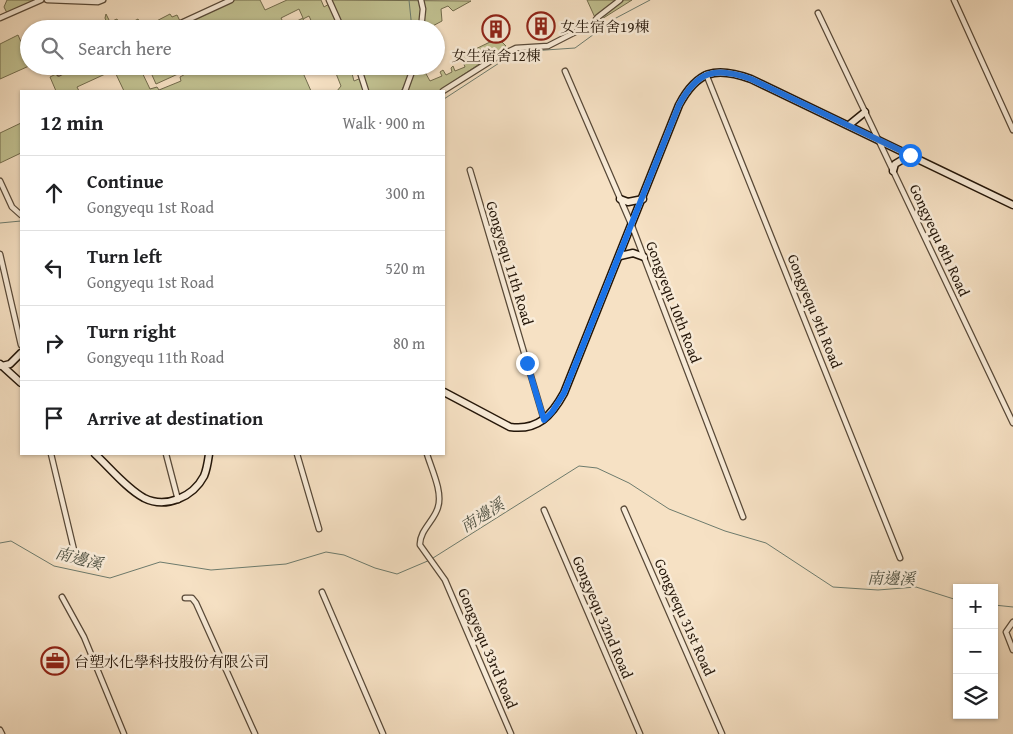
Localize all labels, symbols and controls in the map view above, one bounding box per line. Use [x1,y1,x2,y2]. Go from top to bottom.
building icon: 女生宿舍19棟 [526,11,556,41]
building icon: 女生宿舍12棟 [481,14,511,44]
place label: 女生宿舍19棟 [560,16,649,37]
search box [20,20,445,75]
icon: search [38,34,66,62]
text: Search here [78,34,172,62]
place label: 女生宿舍12棟 [451,45,541,66]
text: 12 min [40,107,103,138]
text: Walk · 900 m [342,111,425,135]
route start [899,144,922,167]
text: Continue [87,167,164,195]
icon: ahead [40,179,68,207]
street label: Gongyequ 8th Road [905,180,975,300]
text: 300 m [385,181,425,205]
text: Gongyequ 1st Road [87,195,214,219]
street label: Gongyequ 11th Road [481,198,539,328]
street label: Gongyequ 10th Road [641,238,707,366]
text: Turn left [87,242,162,270]
street label: Gongyequ 9th Road [783,251,847,371]
icon: left [40,254,68,282]
text: 520 m [385,256,425,280]
text: Gongyequ 1st Road [87,270,214,294]
text: Turn right [87,317,176,345]
icon: right [40,329,68,357]
text: 80 m [393,331,425,355]
text: Gongyequ 11th Road [87,345,224,369]
route end [516,352,539,375]
icon: arrive [40,404,68,432]
text: Arrive at destination [87,404,263,432]
water label: 南邊溪 [455,491,510,538]
water label: 南邊溪 [53,540,107,576]
street label: Gongyequ 32nd Road [568,552,638,682]
street label: Gongyequ 31st Road [650,555,720,679]
water label: 南邊溪 [867,566,917,590]
street label: Gongyequ 33rd Road [453,584,523,712]
map controls [953,584,998,719]
button: + [953,584,998,629]
button: − [953,629,998,674]
office icon: 台塑水化學科技股份有限公司 [40,646,70,676]
place label: 台塑水化學科技股份有限公司 [74,651,269,672]
button: layers [953,674,998,719]

